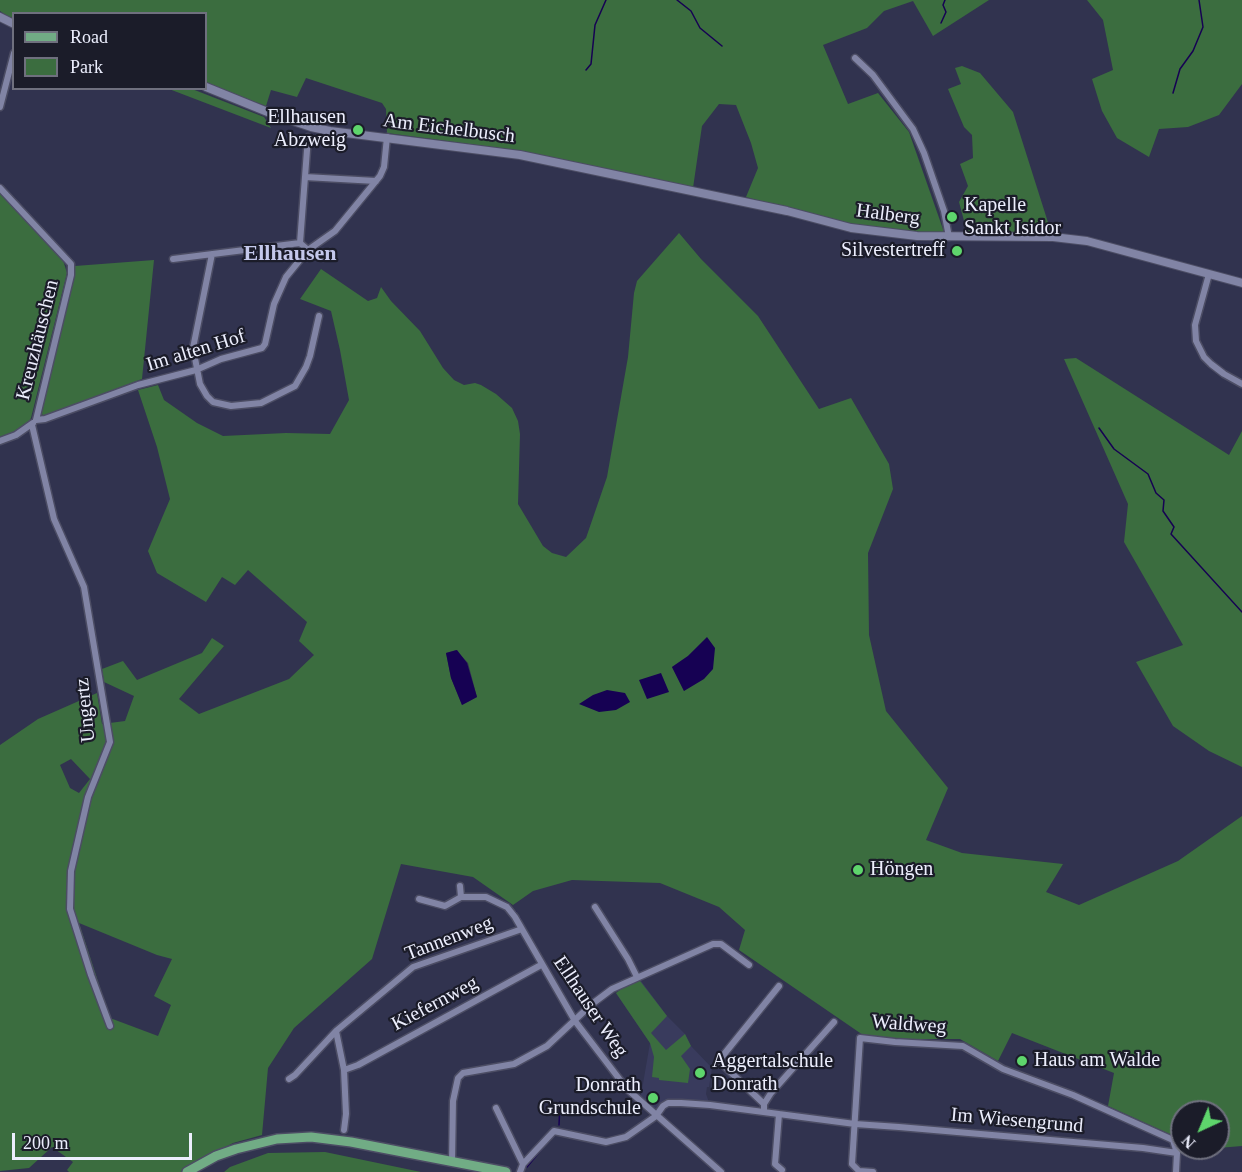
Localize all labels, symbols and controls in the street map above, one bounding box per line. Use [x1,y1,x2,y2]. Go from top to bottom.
legend [12,12,207,90]
text: Road [70,27,108,47]
text: Park [70,57,103,77]
place label: Ellhausen Abzweig [267,106,346,153]
street label: Am Eichelbusch [382,109,516,149]
marker: Ellhausen Abzweig [351,123,365,137]
place label: Kapelle Sankt Isidor [964,194,1061,241]
street label: Halberg [855,199,921,231]
marker: Kapelle Sankt Isidor [945,210,959,224]
place label: Silvestertreff [841,239,945,263]
district label: Ellhausen [244,241,336,267]
marker: Silvestertreff [950,244,964,258]
street label: Kreuzhäuschen [11,277,65,403]
street label: Im alten Hof [144,325,248,377]
street label: Ungertz [71,677,101,743]
place label: Höngen [870,858,933,882]
marker: Höngen [851,863,865,877]
street label: Tannenweg [402,911,496,967]
street label: Ellhauser Weg [547,952,633,1062]
street label: Kiefernweg [388,971,482,1037]
street label: Waldweg [871,1010,947,1040]
place label: Haus am Walde [1034,1049,1160,1073]
place label: Aggertalschule Donrath [712,1050,833,1097]
marker: Haus am Walde [1015,1054,1029,1068]
marker: Aggertalschule Donrath [693,1066,707,1080]
place label: Donrath Grundschule [539,1074,641,1121]
marker: Donrath Grundschule [646,1091,660,1105]
north arrow [1170,1100,1230,1160]
street label: Im Wiesengrund [950,1103,1084,1139]
scale bar [15,1121,195,1159]
text: N [1178,1132,1199,1152]
text: 200 m [23,1133,69,1153]

